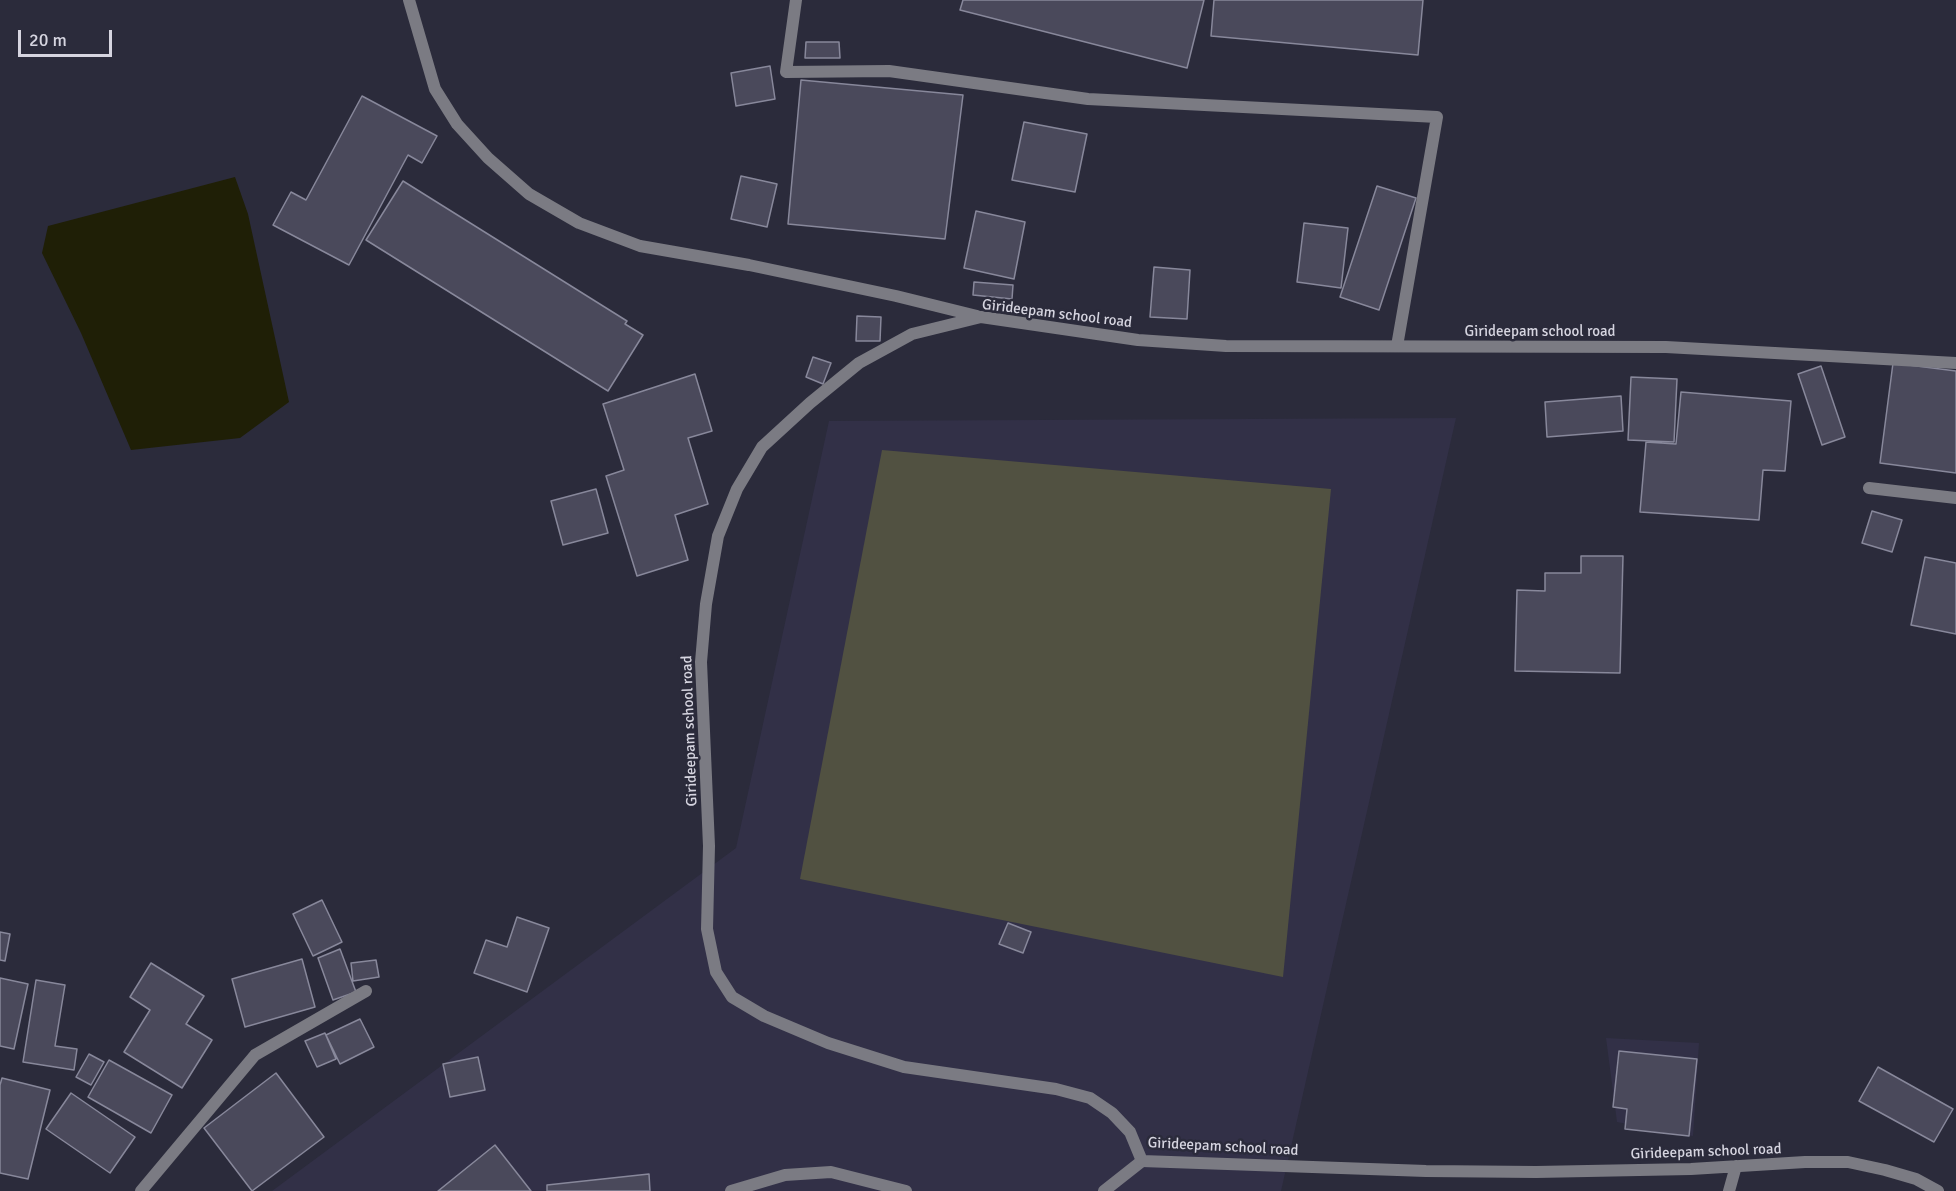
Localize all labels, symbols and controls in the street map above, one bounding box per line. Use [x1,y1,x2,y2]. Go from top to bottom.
scale bar [21,18,116,56]
text: 20 m [29,29,67,51]
street label: Girideepam school road [981,296,1133,332]
street label: Girideepam school road [1465,323,1615,341]
street label: Girideepam school road [678,655,702,807]
street label: Girideepam school road [1147,1134,1299,1160]
street label: Girideepam school road [1630,1140,1782,1164]

